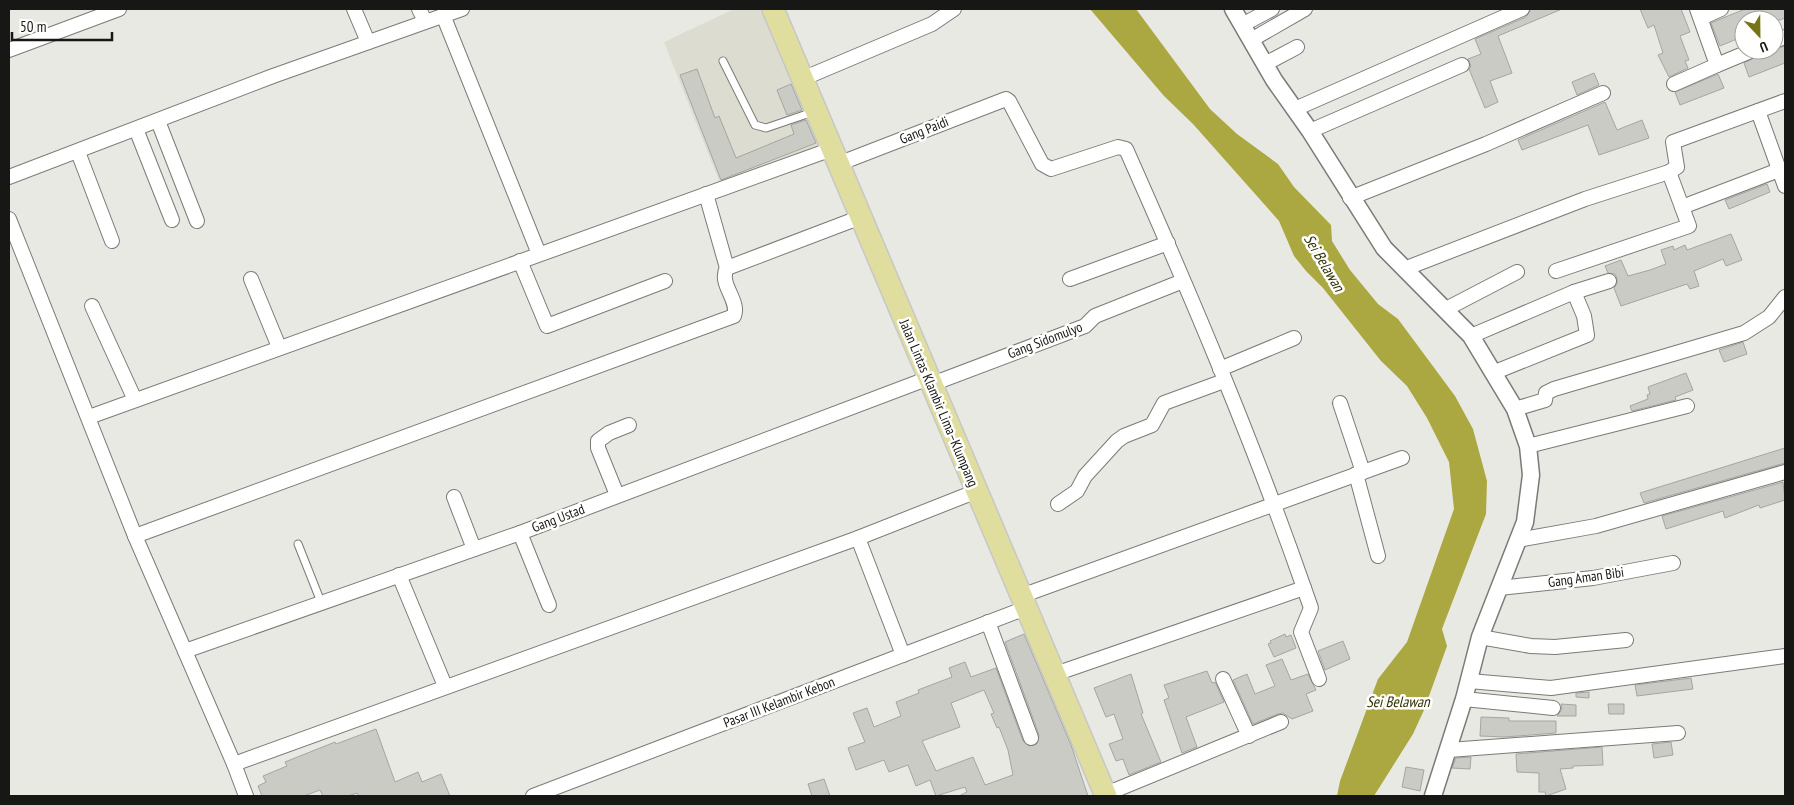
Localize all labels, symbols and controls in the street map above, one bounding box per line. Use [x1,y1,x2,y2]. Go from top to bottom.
scale bar [12,10,112,42]
north arrow [1734,10,1784,60]
text: 50 m [20,17,46,36]
text: U [1757,37,1771,57]
street label: Gang Paidi [897,112,951,148]
water label: Sei Belawan [1300,231,1350,296]
street label: Jalan Lintas Klambir Lima–Klumpang [895,316,982,489]
street label: Gang Sidomulyo [1005,318,1085,362]
street label: Gang Ustad [529,500,587,536]
street label: Gang Aman Bibi [1547,563,1625,591]
street label: Pasar III Kelambir Kebon [721,672,837,732]
water label: Sei Belawan [1366,692,1431,711]

